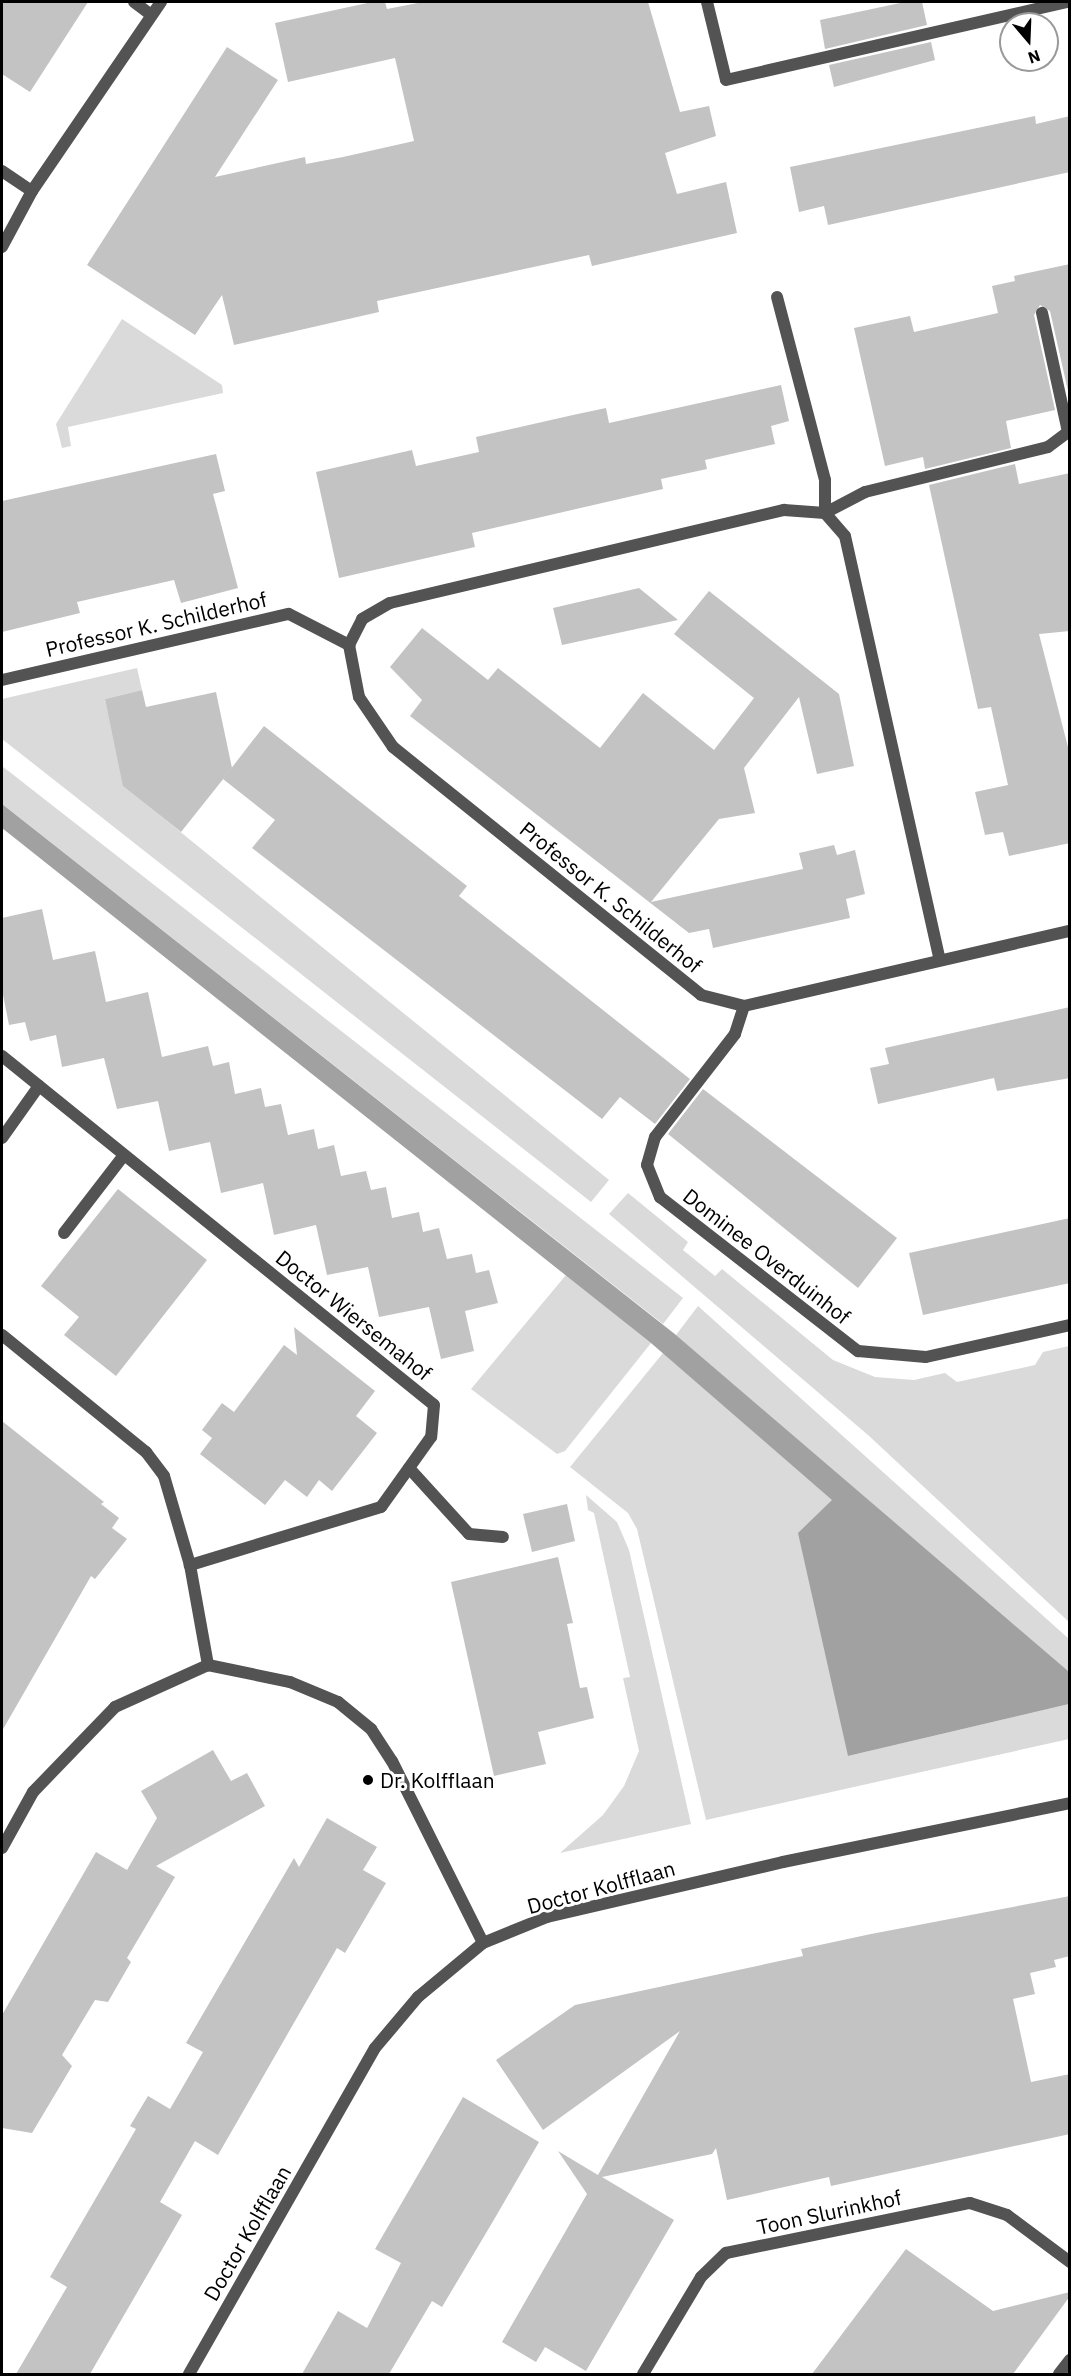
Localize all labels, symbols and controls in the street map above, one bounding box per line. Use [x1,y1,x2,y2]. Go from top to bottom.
north arrow [999,12,1059,72]
text: N [1025,46,1043,68]
street label: Professor K. Schilderhof [43,586,269,662]
street label: Professor K. Schilderhof [515,816,707,978]
street label: Dominee Overduinhof [678,1183,856,1329]
street label: Doctor Wiersemahof [271,1244,437,1386]
place label: Dr. Kolfflaan [380,1767,495,1793]
marker: Dr. Kolfflaan [361,1773,375,1787]
street label: Doctor Kolfflaan [524,1855,678,1919]
street label: Doctor Kolfflaan [198,2161,296,2305]
street label: Toon Slurinkhof [754,2184,904,2240]

